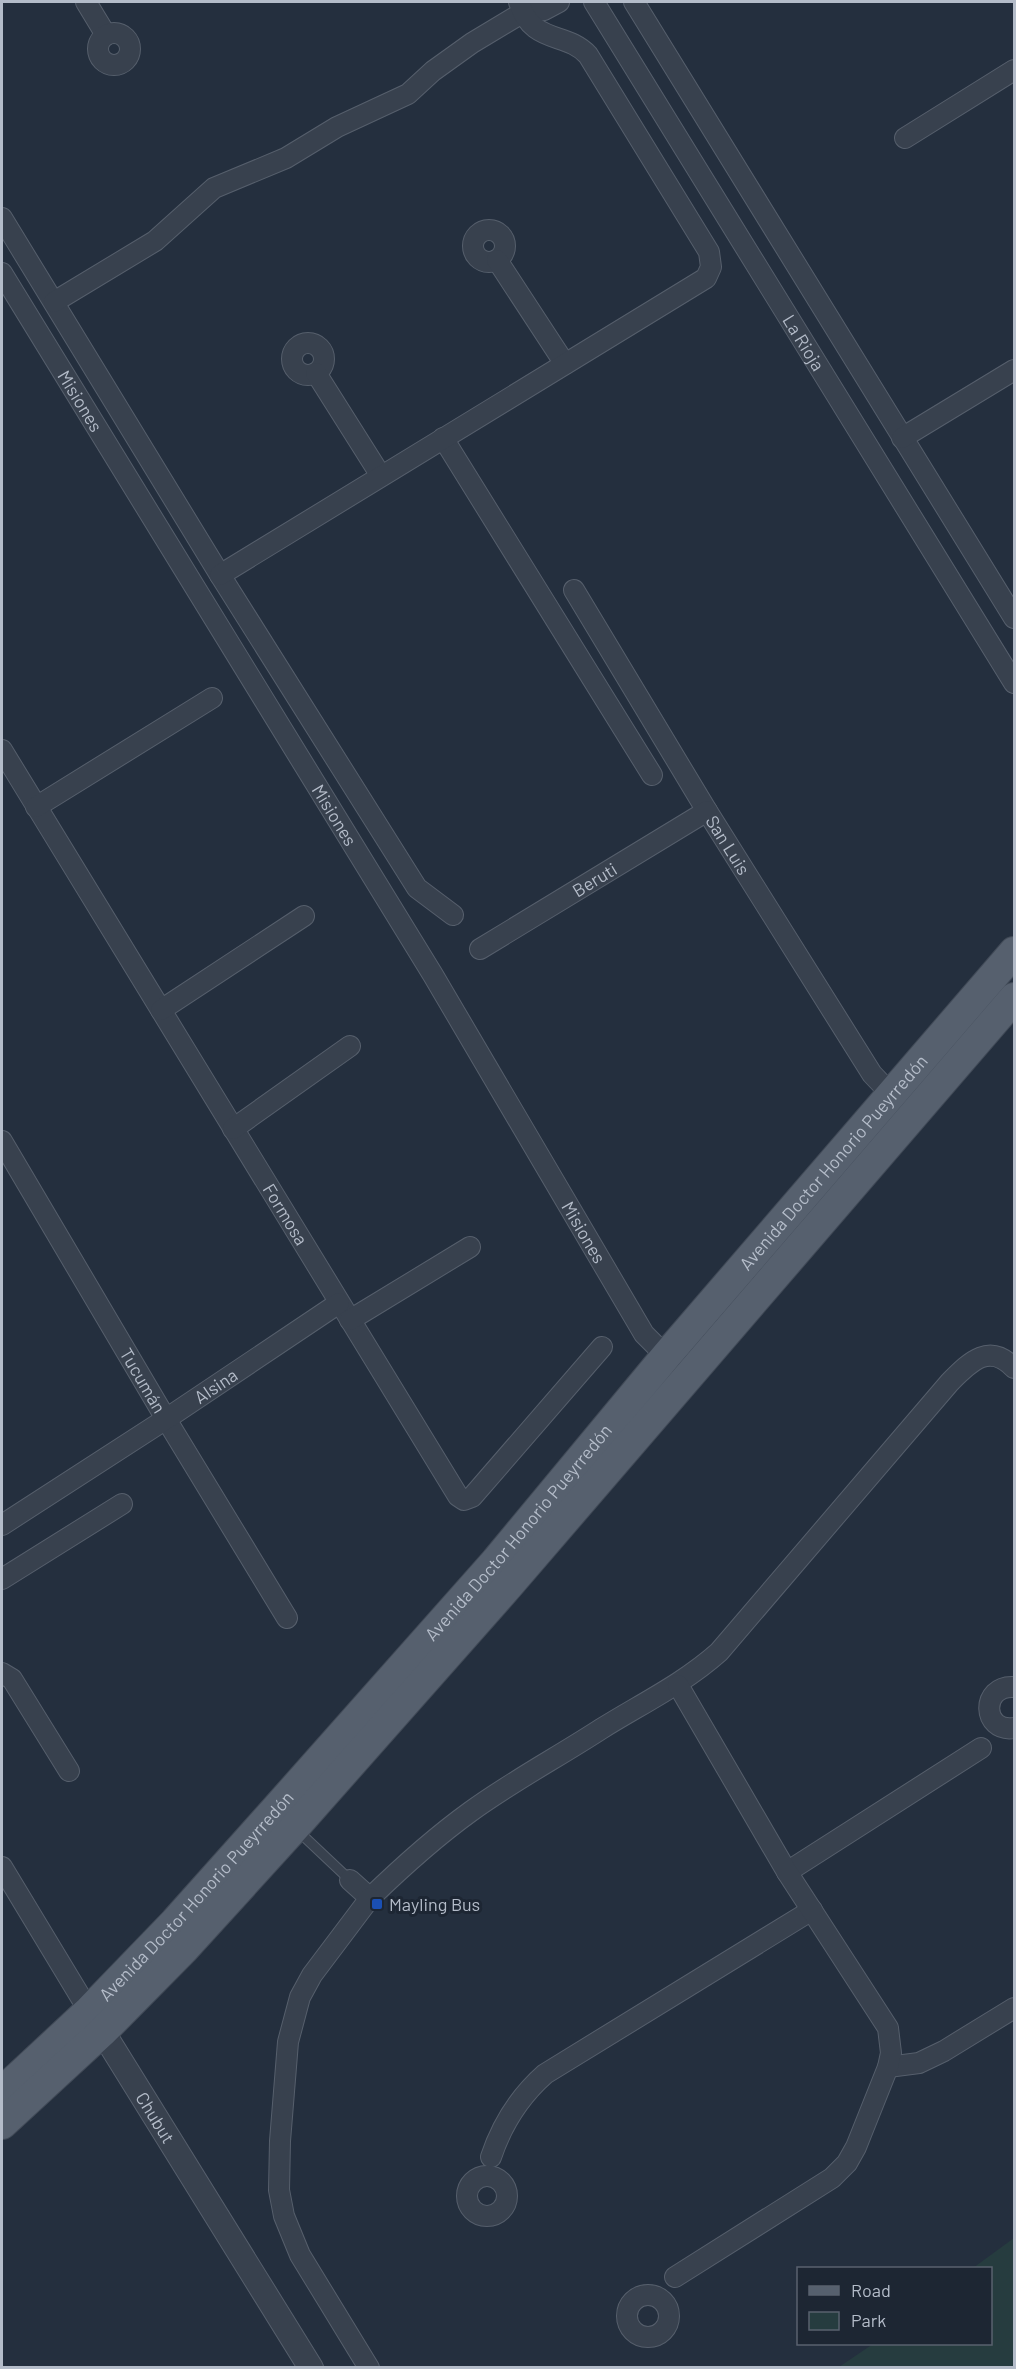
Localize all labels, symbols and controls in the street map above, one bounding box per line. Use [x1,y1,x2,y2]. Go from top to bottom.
street label: La Rioja [778,310,830,375]
street label: Misiones [53,366,108,436]
street label: Misiones [308,780,362,850]
street label: San Luis [701,811,755,879]
street label: Beruti [568,857,621,901]
street label: Avenida Doctor Honorio Pueyrredón [734,1050,932,1274]
street label: Formosa [259,1179,313,1249]
street label: Misiones [557,1197,611,1267]
street label: Tucumán [116,1344,171,1417]
street label: Alsina [190,1363,241,1408]
street label: Avenida Doctor Honorio Pueyrredón [420,1419,616,1645]
street label: Avenida Doctor Honorio Pueyrredón [94,1786,298,2005]
place label: Mayling Bus [389,1893,480,1915]
marker: Mayling Bus [370,1897,384,1911]
street label: Chubut [131,2088,180,2147]
legend [797,2267,992,2345]
text: Road [851,2279,891,2301]
text: Park [851,2309,886,2331]

